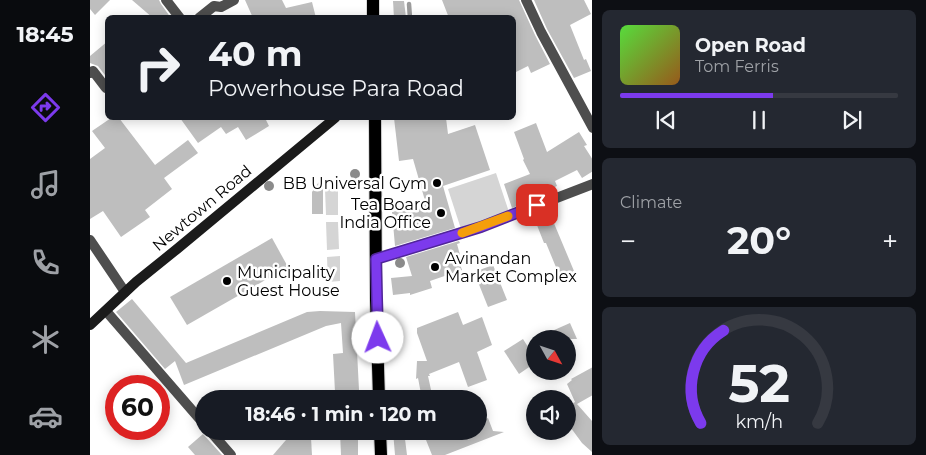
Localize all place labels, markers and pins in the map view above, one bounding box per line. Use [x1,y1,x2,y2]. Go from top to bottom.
place label: BB Universal Gym [283,174,427,193]
marker: BB Universal Gym [431,177,443,189]
pin [516,184,558,226]
place label: Tea Board India Office [339,195,431,232]
marker: Tea Board India Office [435,207,447,219]
place label: Avinandan Market Complex [445,249,577,286]
marker: Avinandan Market Complex [429,261,441,273]
place label: Municipality Guest House [237,263,340,300]
marker: Municipality Guest House [221,275,233,287]

